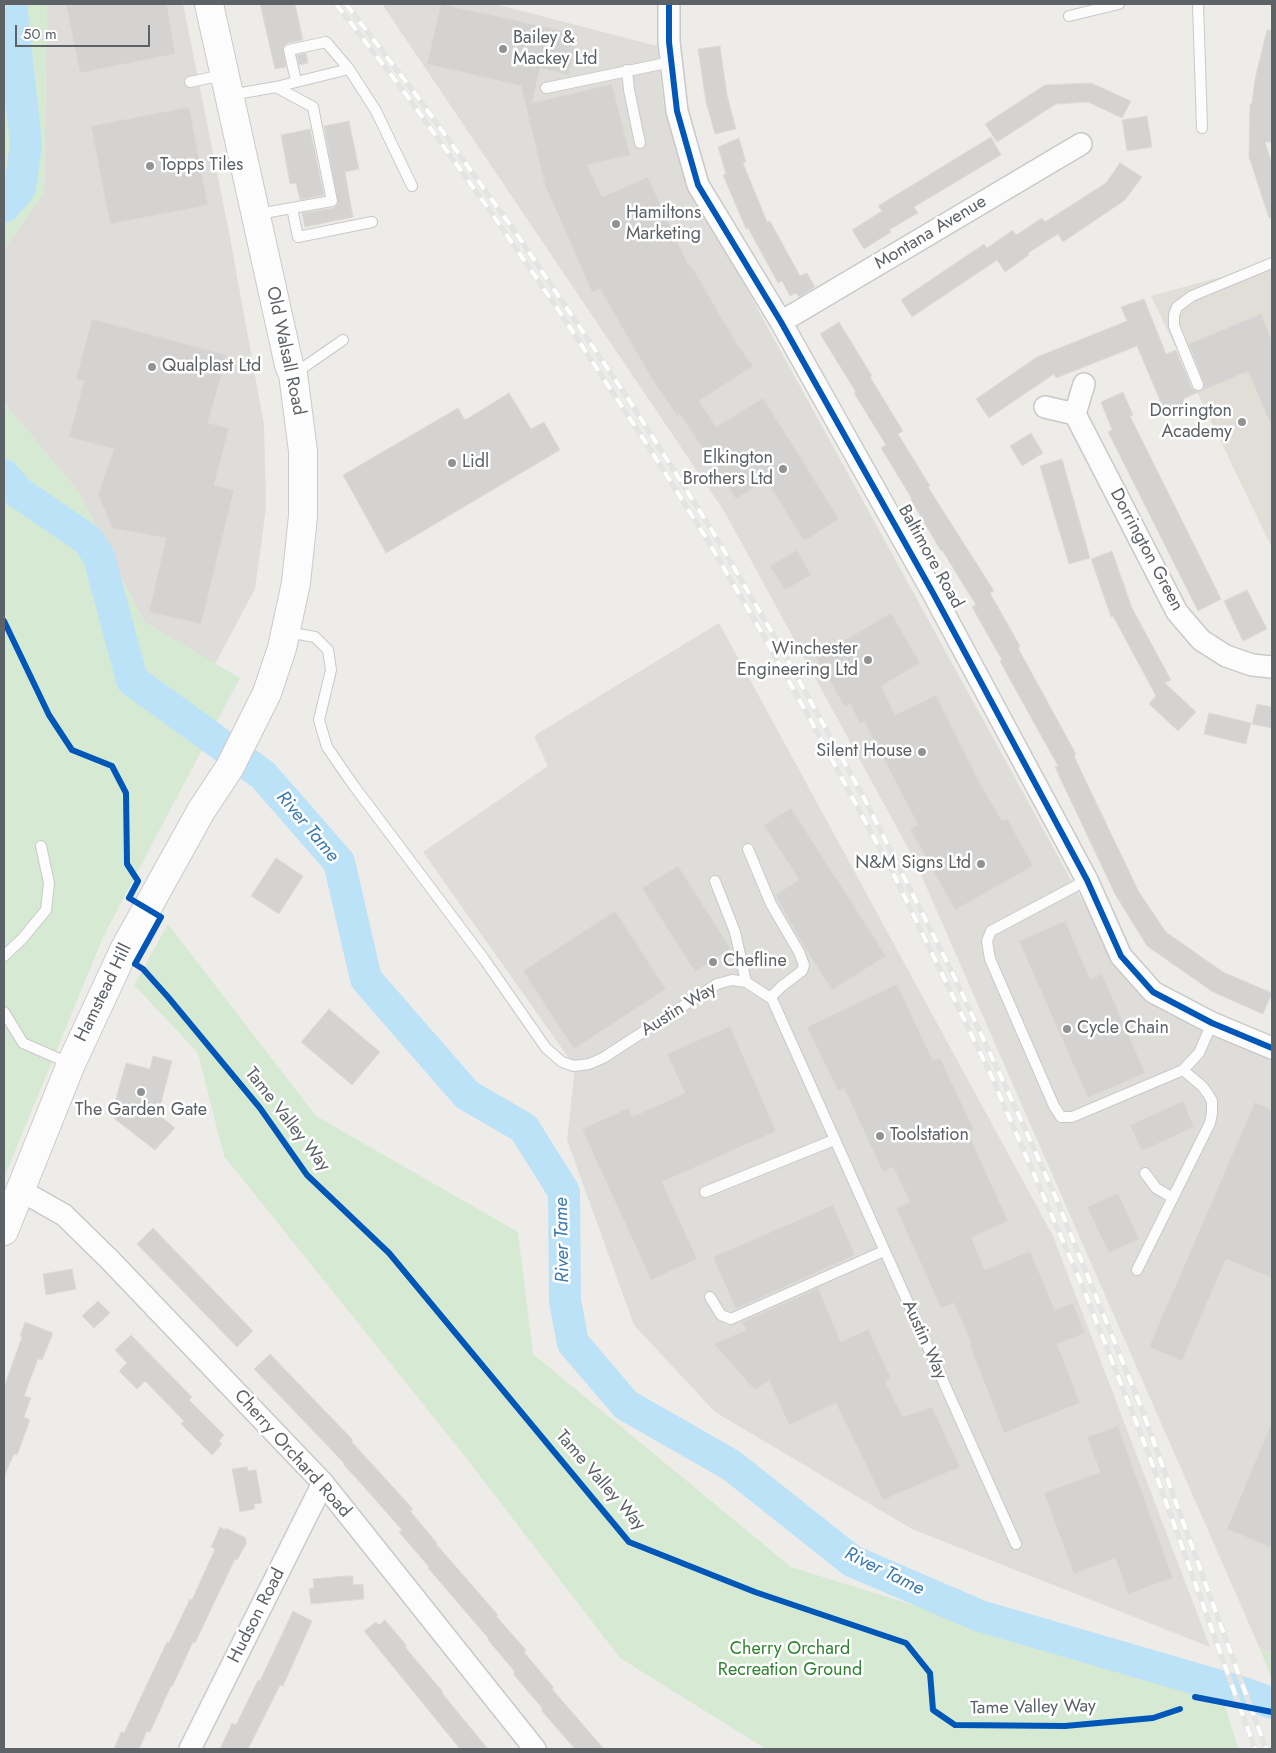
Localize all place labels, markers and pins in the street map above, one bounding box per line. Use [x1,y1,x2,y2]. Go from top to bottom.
place label: Bailey & Mackey Ltd [513,28,597,70]
marker: Bailey & Mackey Ltd [497,43,509,55]
place label: Topps Tiles [160,155,243,177]
marker: Topps Tiles [144,160,156,172]
place label: Hamiltons Marketing [626,203,701,245]
marker: Hamiltons Marketing [610,218,622,230]
place label: Qualplast Ltd [162,356,261,378]
marker: Qualplast Ltd [146,361,158,373]
place label: Dorrington Academy [1150,401,1232,444]
marker: Dorrington Academy [1236,416,1248,428]
place label: Elkington Brothers Ltd [683,448,773,490]
place label: Lidl [462,452,489,474]
marker: Lidl [446,457,458,469]
marker: Elkington Brothers Ltd [777,463,789,475]
place label: Winchester Engineering Ltd [737,639,858,682]
marker: Winchester Engineering Ltd [862,654,874,666]
place label: Silent House [816,741,912,763]
marker: Silent House [916,746,928,758]
place label: N&M Signs Ltd [855,853,971,875]
marker: N&M Signs Ltd [975,858,987,870]
place label: Chefline [723,951,787,973]
marker: Chefline [707,956,719,968]
place label: Cycle Chain [1077,1018,1169,1040]
marker: Cycle Chain [1061,1023,1073,1035]
marker: The Garden Gate [135,1086,147,1098]
place label: The Garden Gate [75,1100,207,1122]
place label: Toolstation [890,1125,969,1147]
marker: Toolstation [874,1130,886,1142]

